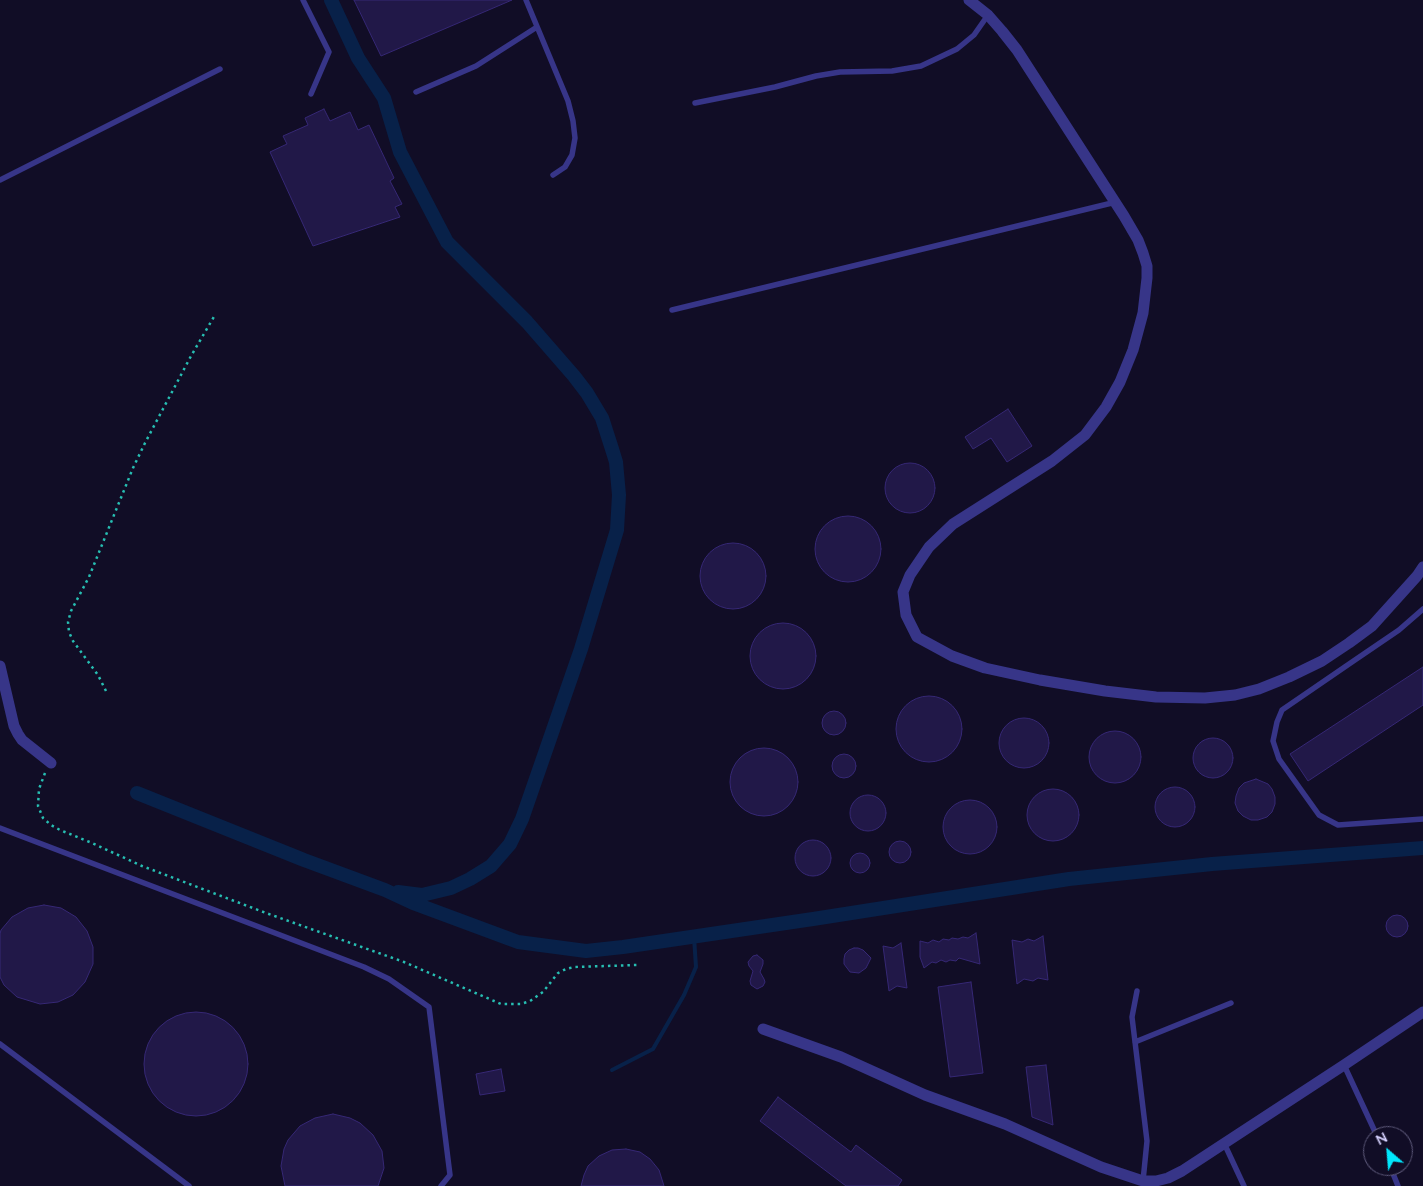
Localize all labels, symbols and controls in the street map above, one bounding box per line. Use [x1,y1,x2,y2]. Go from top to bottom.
north arrow [1363,1126,1413,1176]
text: N [1373,1128,1390,1148]

